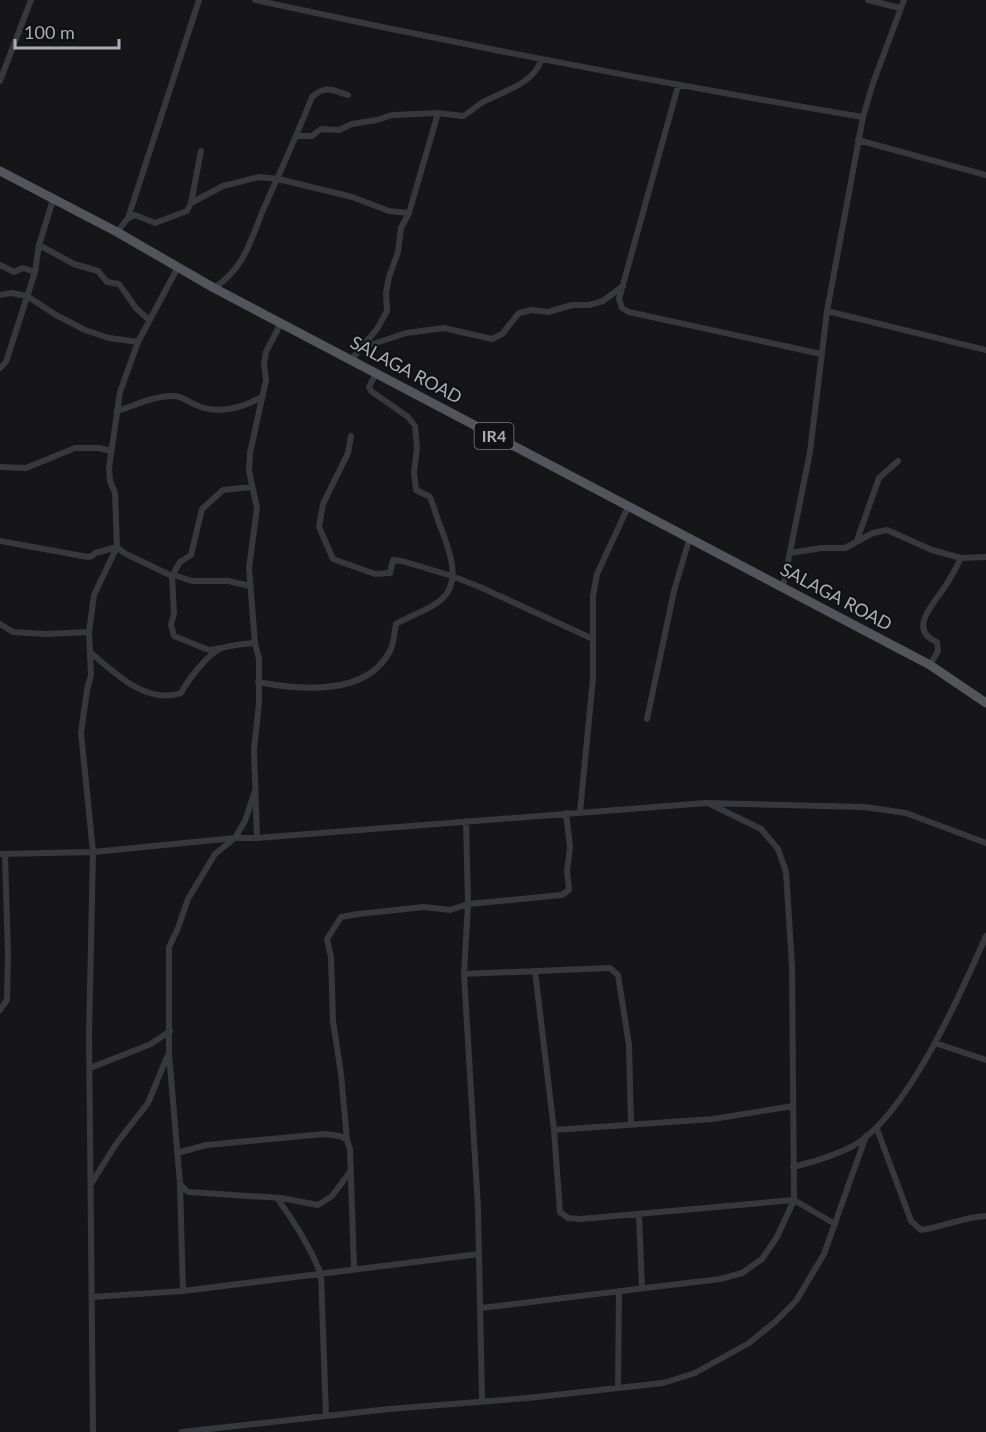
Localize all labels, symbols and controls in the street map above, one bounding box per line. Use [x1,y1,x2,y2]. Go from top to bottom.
scale bar [15,12,118,50]
text: 100 m [24,21,75,43]
street label: SALAGA ROAD [347,330,466,408]
road number: IR4 [474,423,514,449]
street label: SALAGA ROAD [777,557,896,635]

